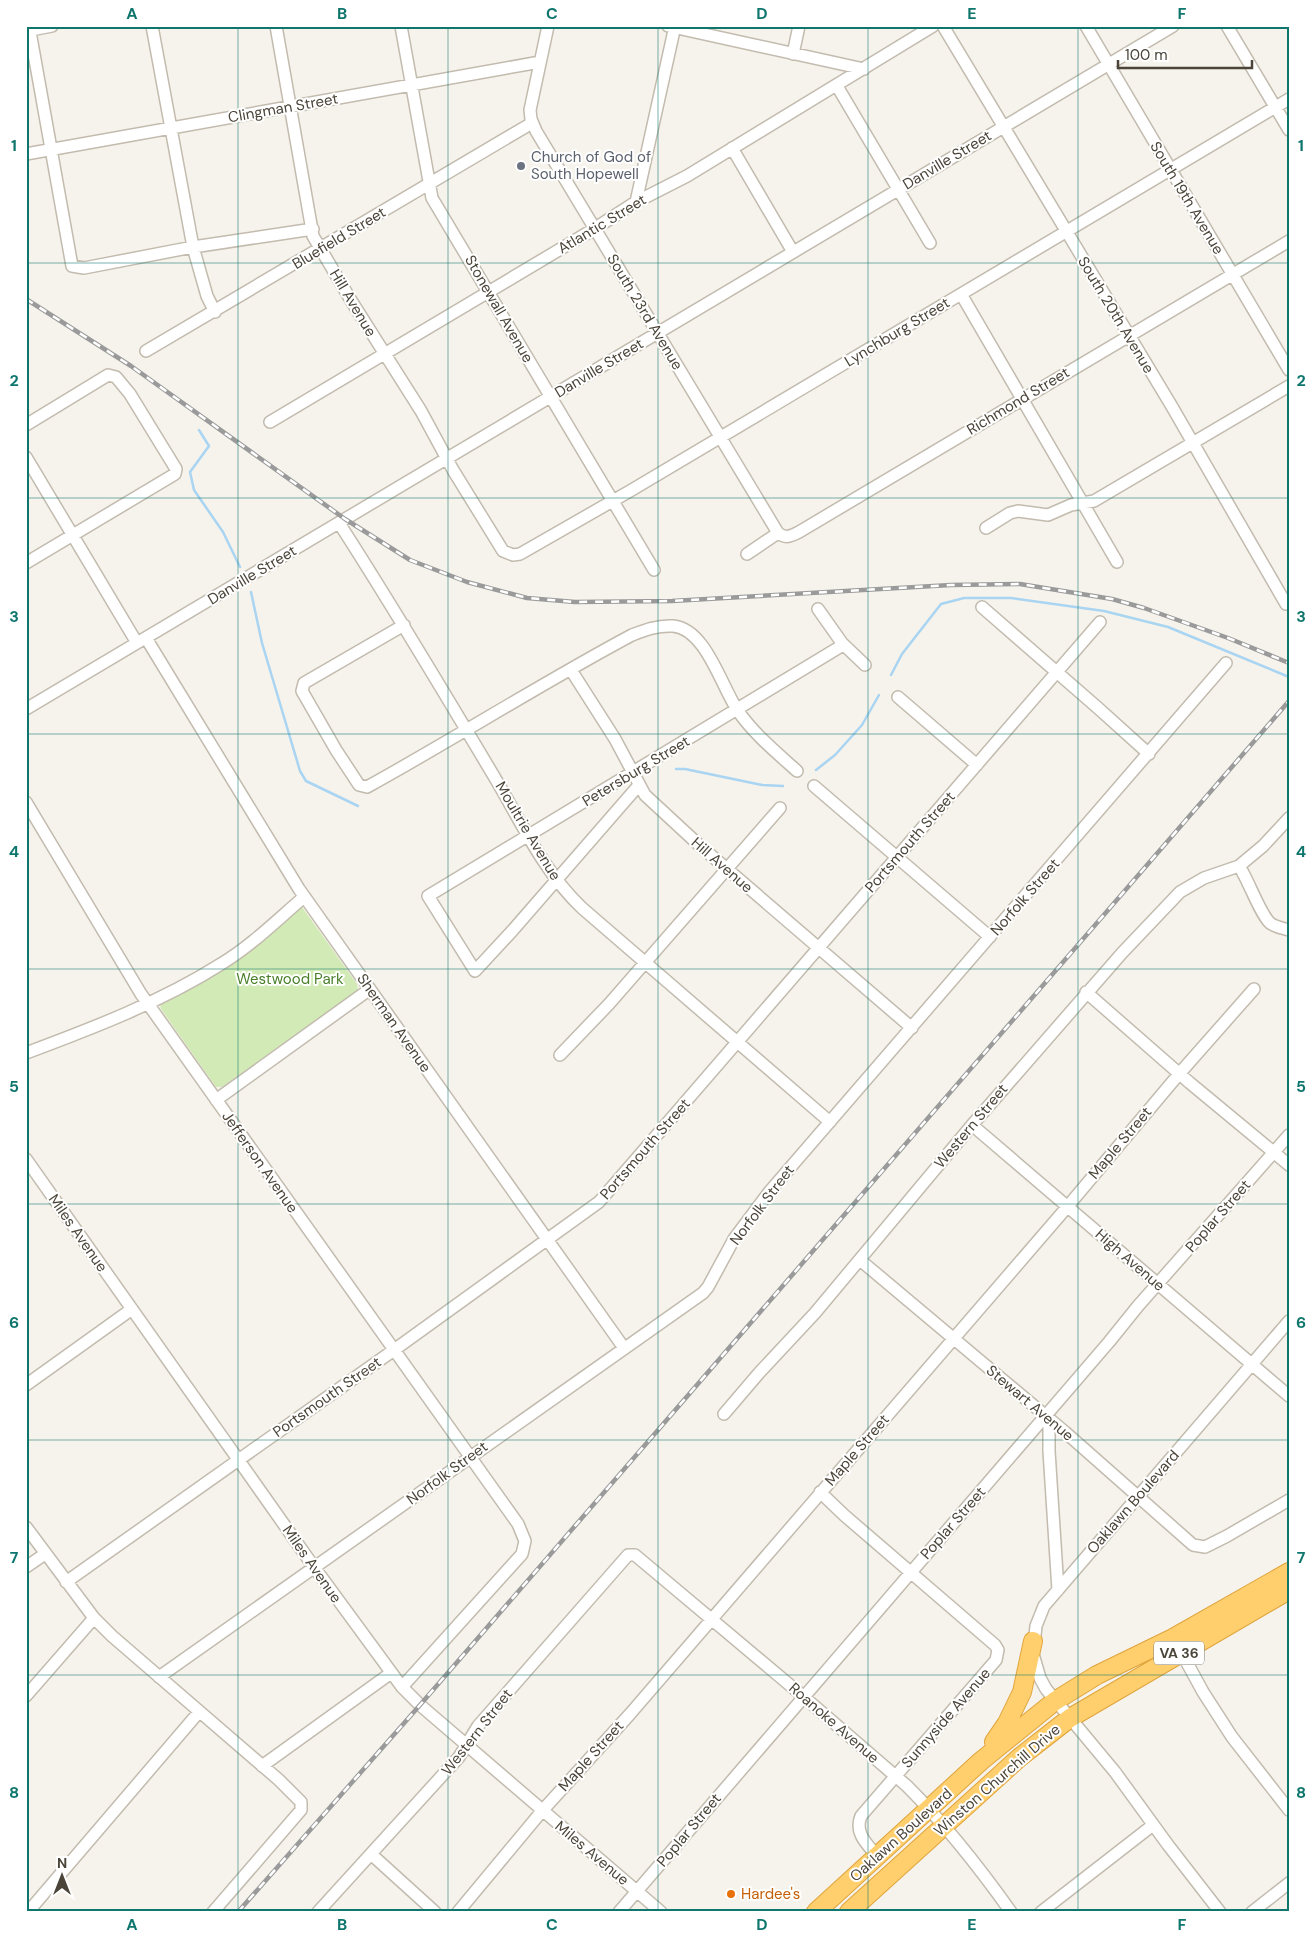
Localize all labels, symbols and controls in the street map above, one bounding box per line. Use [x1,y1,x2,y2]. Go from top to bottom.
text: A [126,3,138,24]
text: B [337,3,347,24]
text: C [546,3,558,24]
text: D [756,3,768,24]
text: E [967,3,977,24]
text: F [1178,3,1187,24]
scale bar [1118,38,1251,70]
text: 100 m [1125,45,1168,65]
street label: Clingman Street [226,88,340,128]
street label: Danville Street [899,126,995,194]
text: 1 [11,135,17,156]
text: 1 [1298,135,1304,156]
street label: South 19th Avenue [1145,138,1229,258]
place label: Church of God of South Hopewell [531,147,651,184]
marker: Church of God of South Hopewell [515,160,527,172]
street label: Atlantic Street [554,190,650,258]
street label: Bluefield Street [289,202,390,274]
street label: South 23rd Avenue [602,250,688,374]
street label: Stonewall Avenue [460,252,538,366]
street label: South 20th Avenue [1073,253,1159,377]
street label: Hill Avenue [325,266,381,340]
street label: Lynchburg Street [841,293,953,371]
street label: Danville Street [551,334,647,402]
street label: Richmond Street [963,362,1073,440]
text: 2 [9,370,19,391]
text: 2 [1296,370,1306,391]
street label: Danville Street [204,541,300,609]
text: 3 [9,606,19,627]
text: 3 [1296,606,1306,627]
street label: Petersburg Street [579,731,694,811]
street label: Moultrie Avenue [491,778,565,884]
street label: Portsmouth Street [860,787,960,897]
street label: Hill Avenue [687,833,757,897]
text: 4 [9,841,19,862]
text: 4 [1296,841,1306,862]
street label: Norfolk Street [986,854,1064,940]
park label: Westwood Park [236,969,344,989]
street label: Sherman Avenue [352,970,436,1076]
text: 5 [9,1076,19,1097]
text: 5 [1296,1076,1306,1097]
street label: Western Street [930,1080,1012,1172]
street label: Portsmouth Street [595,1094,695,1204]
street label: Maple Street [1084,1103,1156,1183]
street label: Jefferson Avenue [217,1107,303,1217]
street label: Norfolk Street [725,1161,799,1249]
street label: Poplar Street [1181,1175,1255,1257]
street label: Miles Avenue [44,1190,112,1276]
street label: High Avenue [1091,1224,1169,1296]
text: 6 [9,1312,19,1333]
text: 6 [1296,1312,1306,1333]
street label: Portsmouth Street [269,1352,385,1442]
street label: Stewart Avenue [982,1361,1078,1445]
street label: Maple Street [820,1410,894,1490]
street label: Norfolk Street [402,1437,492,1509]
street label: Oaklawn Boulevard [1082,1446,1184,1558]
street label: Poplar Street [916,1482,990,1564]
street label: Miles Avenue [278,1521,346,1607]
text: 7 [10,1547,19,1568]
text: 7 [1297,1547,1306,1568]
road number: VA 36 [1154,1642,1204,1665]
street label: Sunnyside Avenue [897,1664,995,1772]
street label: Roanoke Avenue [785,1678,883,1768]
street label: Western Street [437,1685,517,1779]
street label: Maple Street [554,1716,628,1796]
street label: Winston Churchill Drive [930,1720,1064,1840]
text: 8 [9,1782,19,1803]
text: 8 [1296,1782,1306,1803]
street label: Oaklawn Boulevard [846,1784,956,1886]
street label: Poplar Street [652,1789,726,1871]
street label: Miles Avenue [551,1816,633,1890]
north arrow [38,1850,88,1900]
text: N [57,1854,67,1872]
place label: Hardee's [741,1884,800,1904]
marker: Hardee's [725,1888,737,1900]
text: A [126,1914,138,1935]
text: B [337,1914,347,1935]
text: C [546,1914,558,1935]
text: D [756,1914,768,1935]
text: E [967,1914,977,1935]
text: F [1178,1914,1187,1935]

